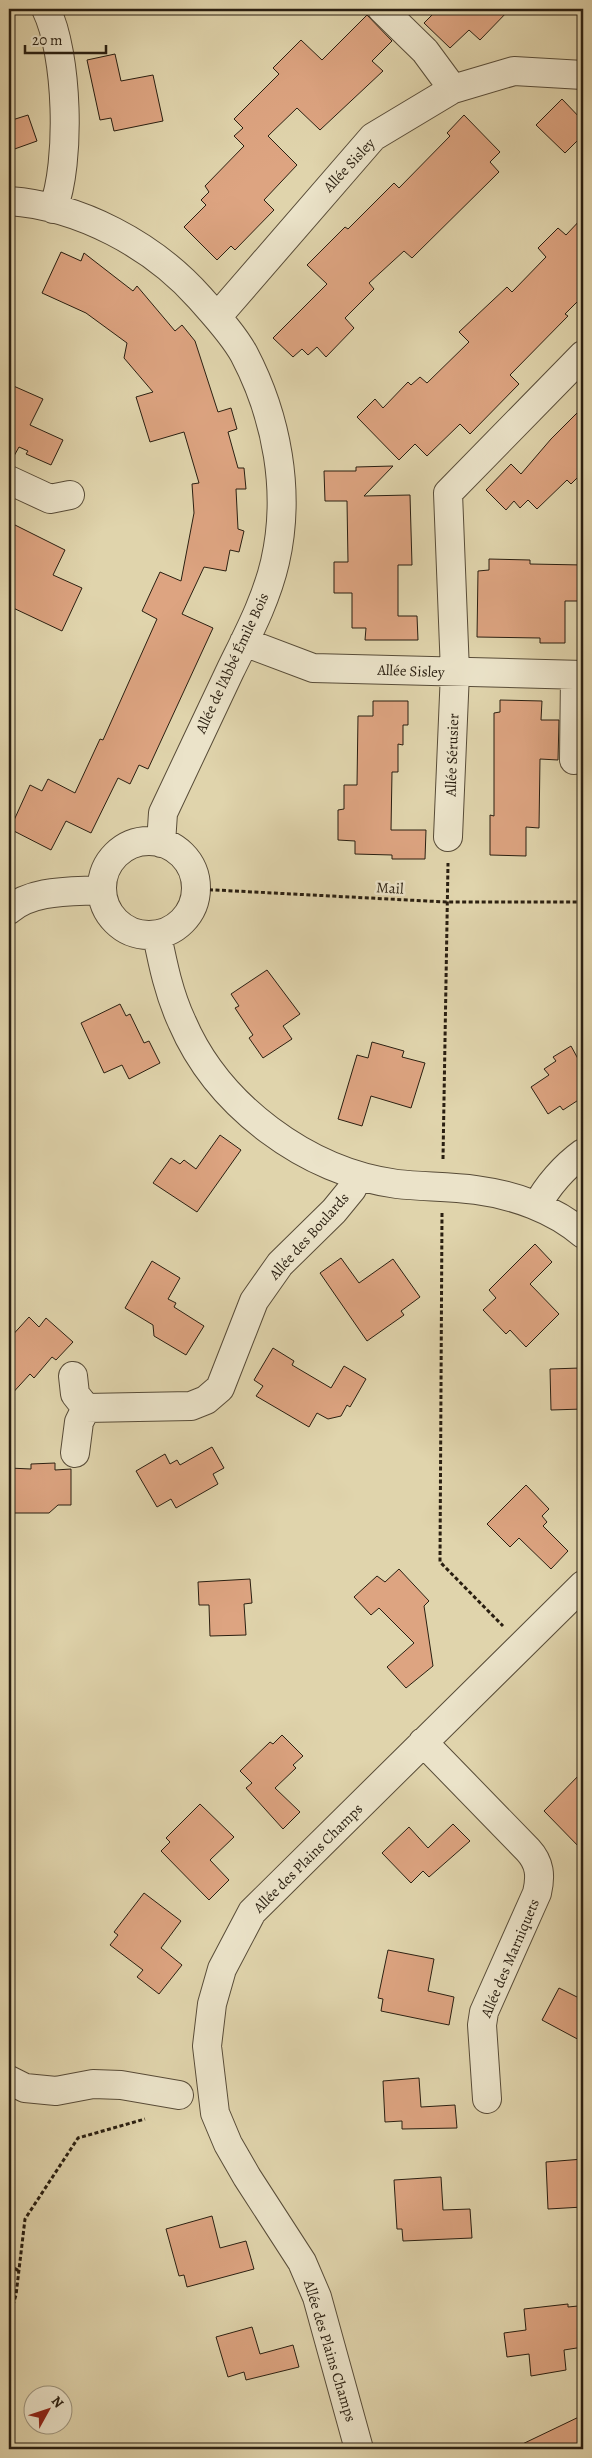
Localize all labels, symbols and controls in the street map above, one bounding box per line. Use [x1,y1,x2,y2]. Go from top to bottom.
scale bar [25,22,106,54]
text: 20 m [32,30,63,50]
street label: Allée Sisley [318,133,379,197]
street label: Allée de l'Abbé Émile Bois [190,589,273,738]
street label: Allée Sisley [376,660,445,682]
street label: Allée Sérusier [441,713,463,798]
street label: Mail [376,877,405,899]
street label: Allée des Boulards [264,1188,353,1285]
street label: Allée des Plains Champs [248,1799,367,1918]
street label: Allée des Marniquets [476,1896,544,2021]
street label: Allée des Plains Champs [299,2277,361,2424]
north arrow [22,2386,72,2436]
text: N [47,2392,68,2412]

